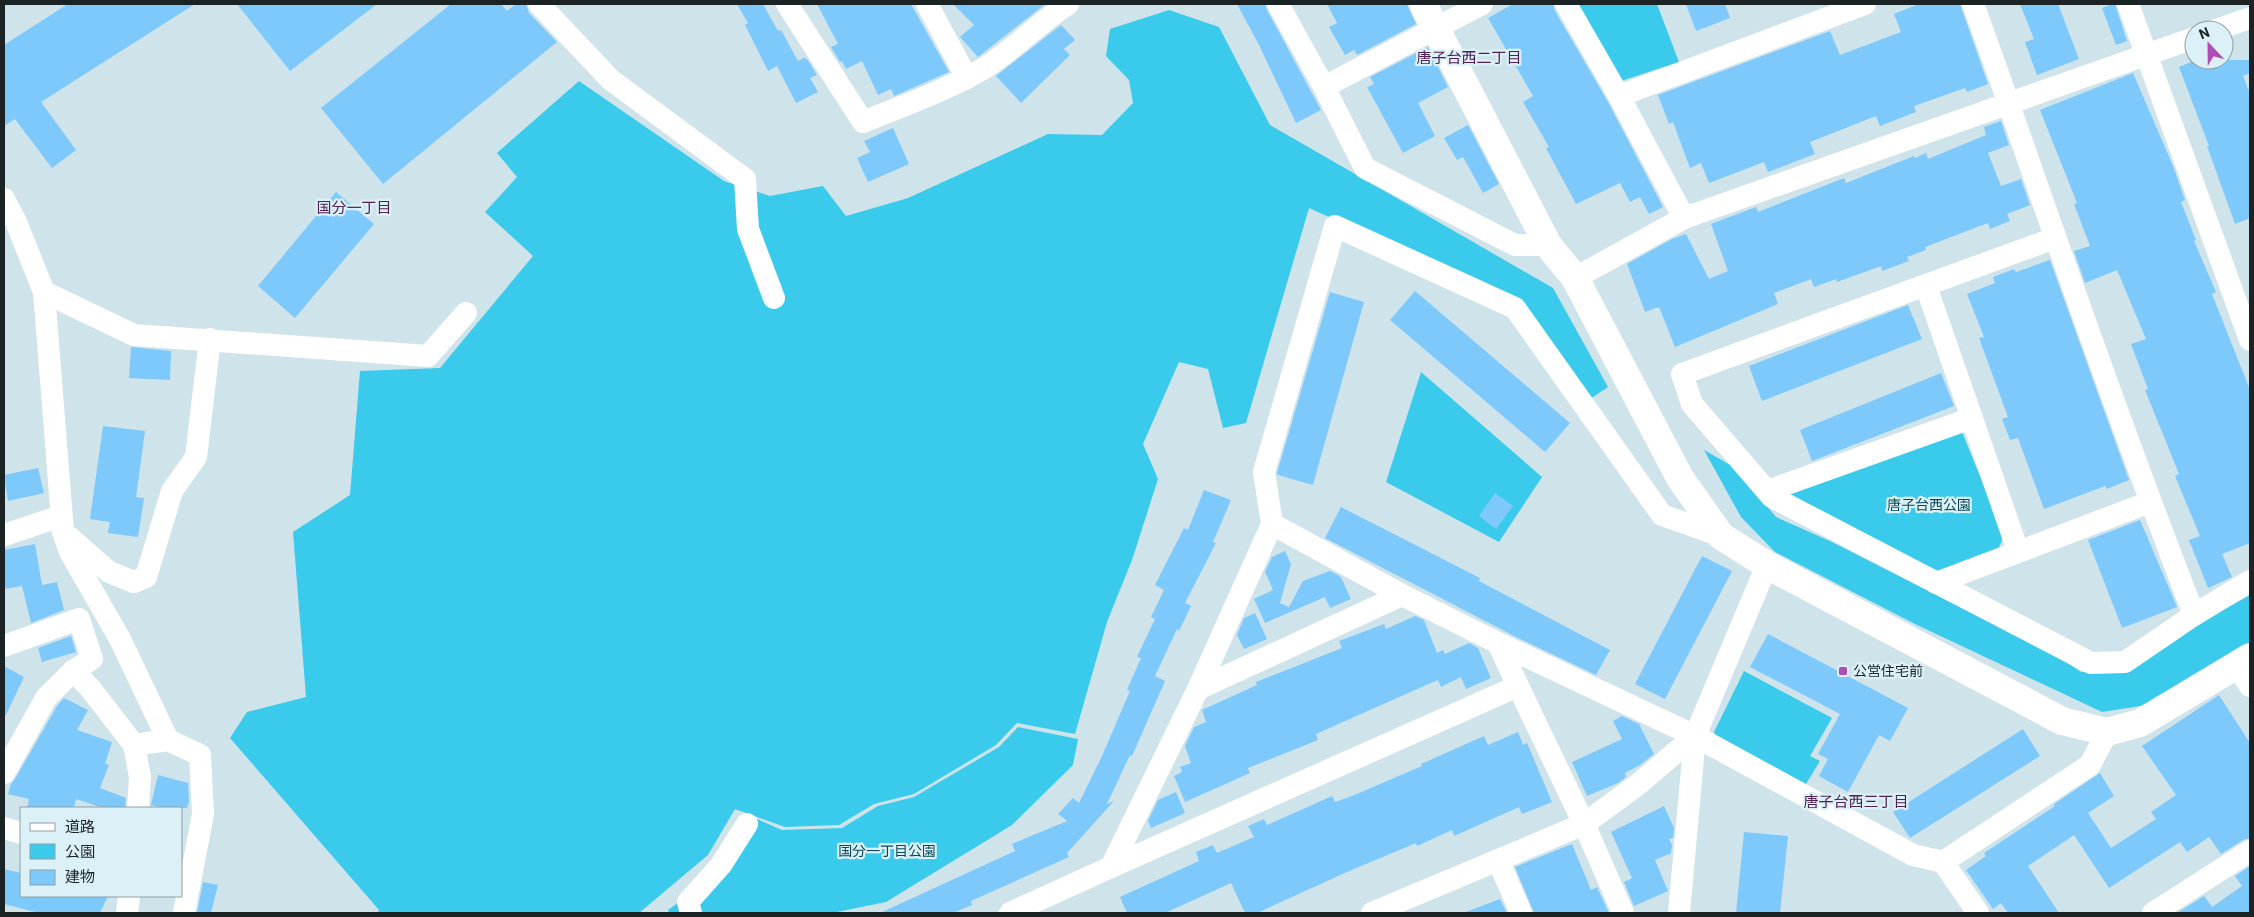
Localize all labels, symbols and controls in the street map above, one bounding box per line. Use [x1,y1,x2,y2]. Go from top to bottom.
north arrow [2184,20,2234,70]
text: N [2197,24,2212,42]
district label: 唐子台西二丁目 [1416,49,1522,67]
district label: 国分一丁目 [316,199,392,217]
park label: 唐子台西公園 [1887,497,1971,513]
place label: 公営住宅前 [1853,663,1923,679]
marker: 公営住宅前 [1837,665,1849,677]
district label: 唐子台西三丁目 [1803,793,1909,811]
legend [20,807,182,897]
text: 道路 [65,818,95,836]
text: 公園 [65,843,95,861]
park label: 国分一丁目公園 [838,843,936,859]
text: 建物 [65,868,95,886]

